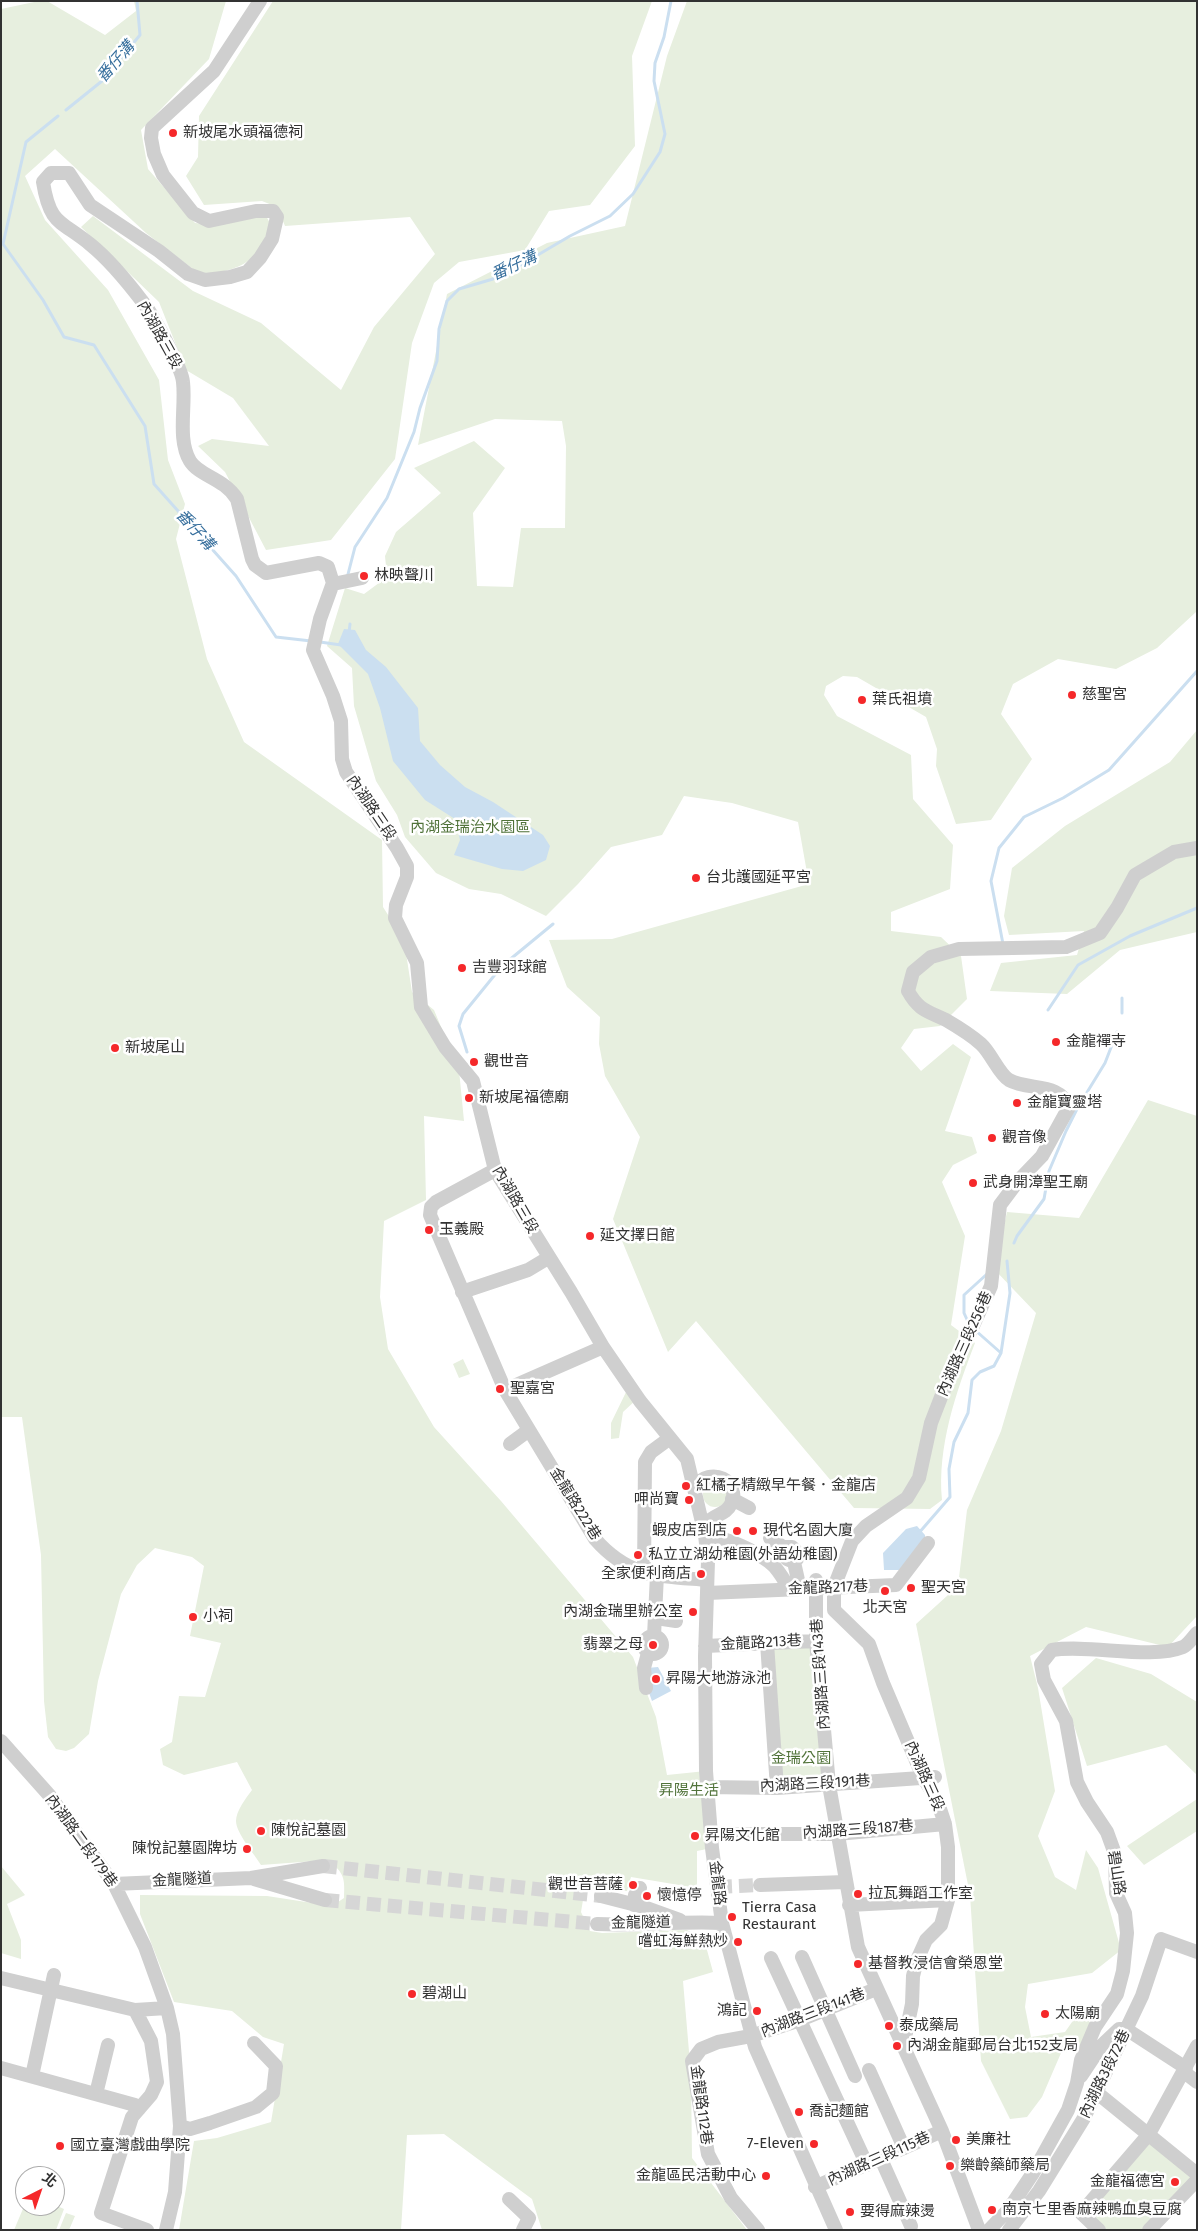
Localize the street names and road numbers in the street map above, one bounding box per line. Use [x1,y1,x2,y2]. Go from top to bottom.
street label: 內湖路三段 [133,298,185,372]
street label: 內湖路三段 [343,772,399,844]
street label: 內湖路三段 [488,1163,542,1237]
street label: 內湖路三段256巷 [934,1289,996,1399]
street label: 金龍路222巷 [546,1464,604,1544]
street label: 金龍路217巷 [788,1578,868,1598]
street label: 內湖路三段143巷 [808,1618,834,1730]
street label: 金龍路213巷 [720,1632,802,1654]
street label: 內湖路三段 [901,1738,947,1814]
street label: 內湖路三段191巷 [759,1772,871,1796]
street label: 內湖路二段179巷 [41,1791,121,1891]
street label: 內湖路三段187巷 [802,1817,914,1843]
street label: 碧山路 [1104,1849,1128,1897]
street label: 金龍路 [705,1860,729,1906]
street label: 金龍隧道 [152,1869,212,1891]
street label: 金龍隧道 [611,1913,671,1933]
street label: 內湖路三段141巷 [758,1985,868,2041]
street label: 內湖路3段72巷 [1076,2027,1134,2121]
street label: 金龍路112巷 [687,2064,715,2146]
street label: 內湖路三段115巷 [825,2128,933,2190]

